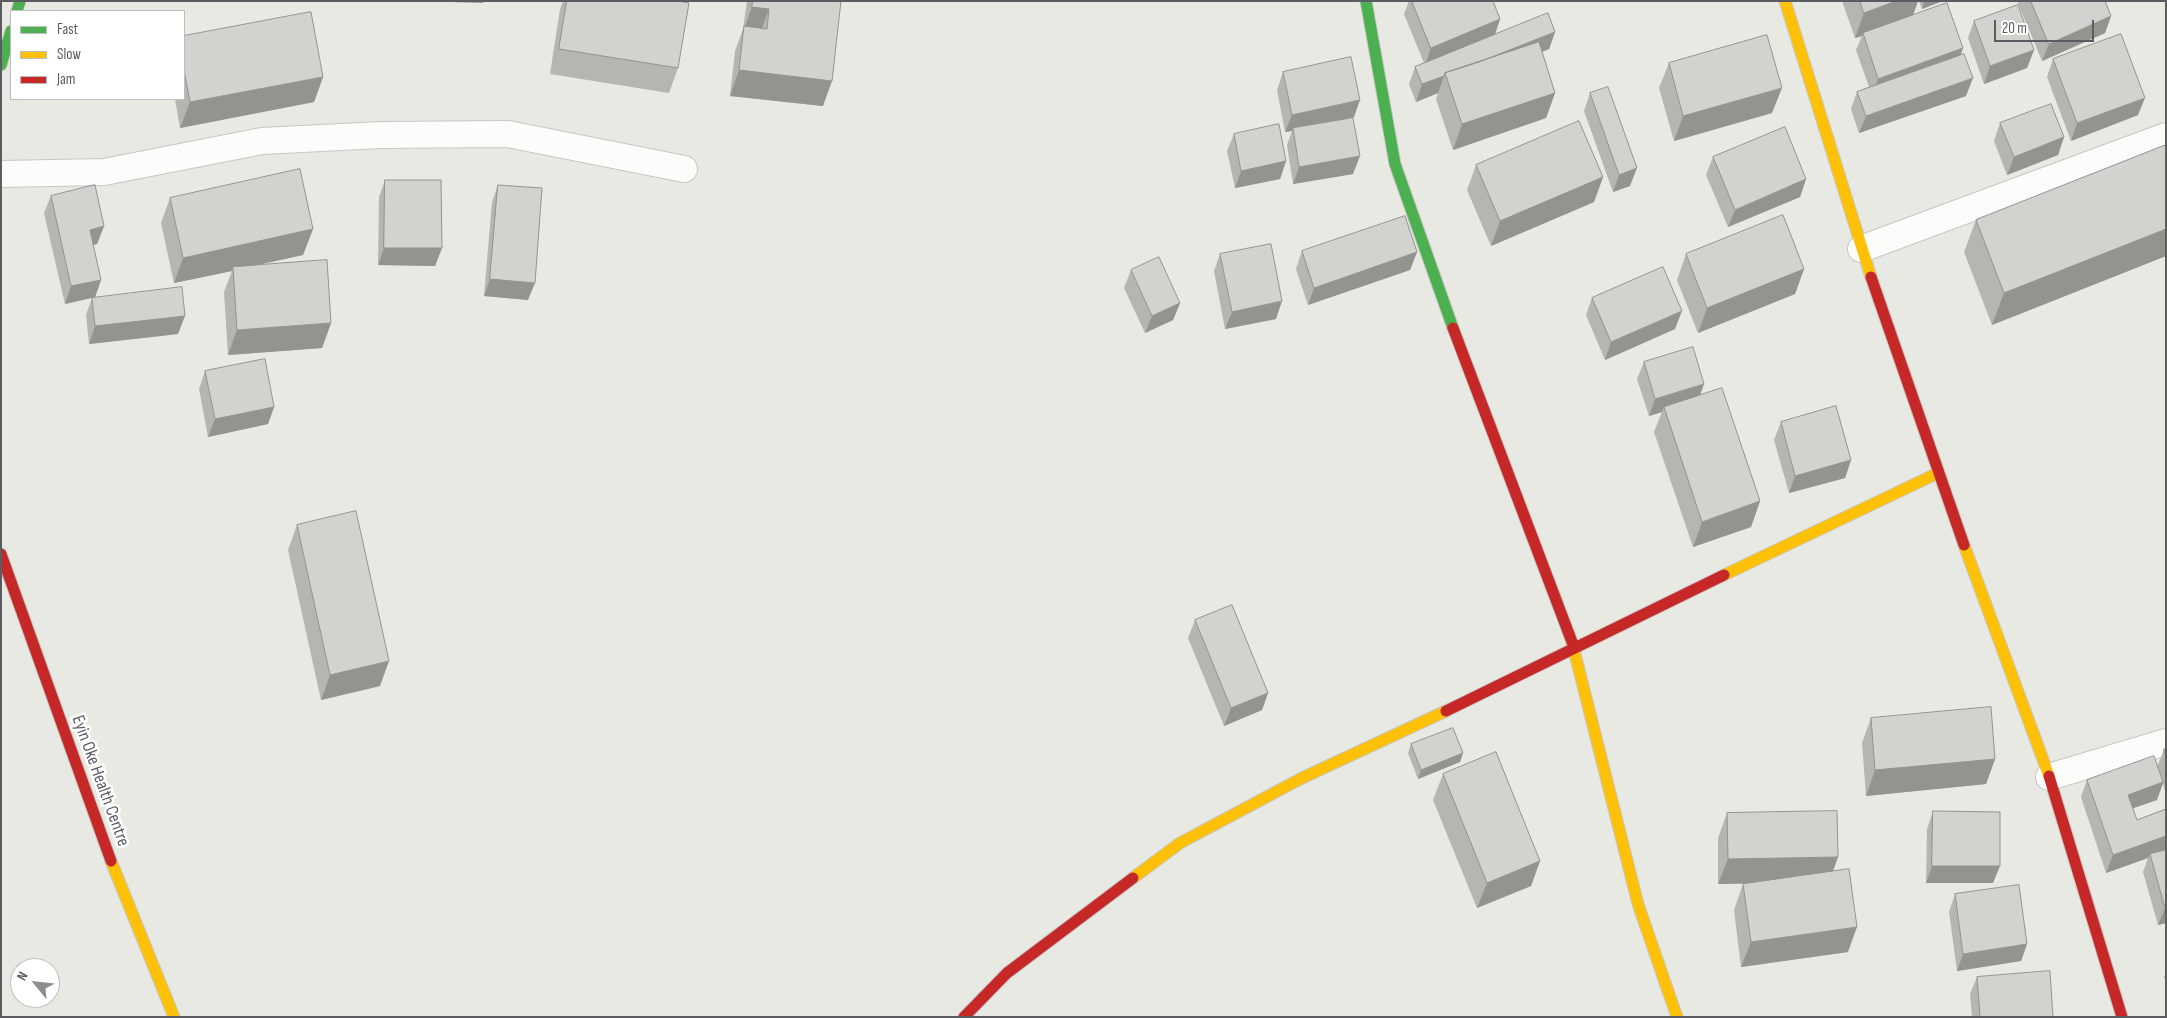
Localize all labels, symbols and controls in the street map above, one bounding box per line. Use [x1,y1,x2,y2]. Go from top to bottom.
legend [10,10,185,100]
scale bar [1997,10,2097,42]
text: 20 m [2002,19,2027,38]
text: Fast [57,20,78,39]
text: Slow [57,45,81,64]
text: Jam [57,70,75,89]
street label: Eyin Oke Health Centre [66,713,134,849]
north arrow [10,958,60,1008]
text: N [13,969,31,983]

